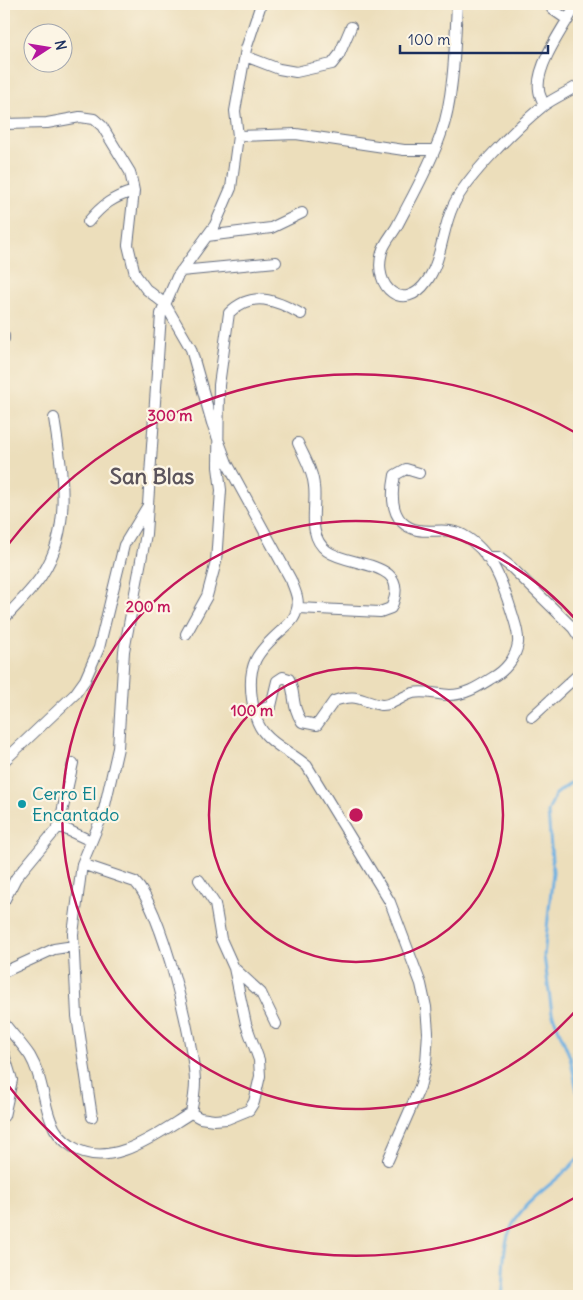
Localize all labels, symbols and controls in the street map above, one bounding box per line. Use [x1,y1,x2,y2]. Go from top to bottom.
north arrow [22,22,72,72]
scale bar [400,22,548,54]
text: 100 m [408,30,450,49]
text: N [51,39,71,52]
text: 300 m [148,406,193,425]
district label: San Blas [110,462,194,490]
text: 200 m [126,597,170,616]
text: 100 m [231,701,273,720]
place label: Cerro El Encantado [32,782,119,826]
marker: Cerro El Encantado [16,798,28,810]
centre of rings [347,806,365,824]

